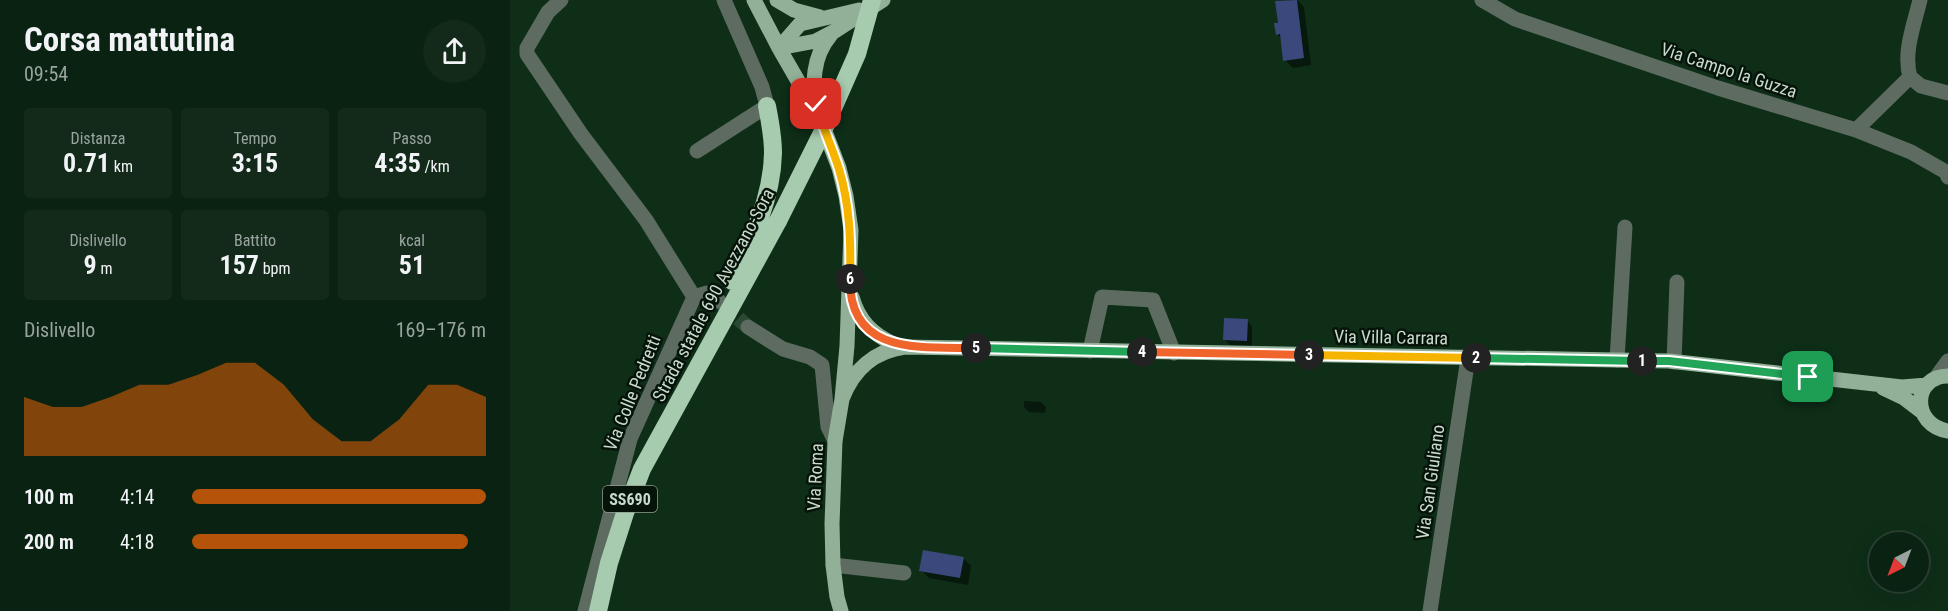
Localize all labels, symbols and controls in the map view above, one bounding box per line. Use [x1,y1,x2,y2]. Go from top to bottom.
text: Corsa mattutina [24,20,235,59]
button: share [423,20,486,83]
street label: Via Campo la Guzza [1658,38,1800,102]
text: 09:54 [24,62,68,86]
pin [790,78,841,129]
icon: check [799,87,832,120]
text: Distanza [71,129,125,148]
text: Tempo [233,129,277,148]
text: Passo [392,129,432,148]
text: 0.71 [63,148,110,178]
text: 3:15 [232,148,278,178]
text: 4:35 [374,148,421,178]
text: km [110,157,133,176]
text: /km [421,157,450,176]
street label: Strada statale 690 Avezzano-Sora [648,185,778,405]
text: Dislivello [69,231,127,250]
text: Battito [234,231,276,250]
text: kcal [399,231,425,250]
text: 9 [84,250,97,280]
text: 157 [220,250,259,280]
text: 51 [399,250,425,280]
text: m [97,259,112,278]
text: bpm [259,259,290,278]
pin: 6 [835,264,865,294]
text: 6 [846,269,854,288]
text: Dislivello [24,318,95,342]
text: 169–176 m [396,318,486,342]
street label: Via Villa Carrara [1334,326,1448,348]
street label: Via Colle Pedretti [599,332,665,454]
pin: 5 [961,333,991,363]
pin: 4 [1127,337,1157,367]
text: 5 [972,338,980,357]
pin: 3 [1294,340,1324,370]
text: 4 [1138,342,1146,361]
pin: 2 [1461,343,1491,373]
text: 3 [1305,345,1313,364]
pin: 1 [1627,346,1657,376]
text: 2 [1472,348,1480,367]
text: 1 [1638,351,1646,370]
pin [1782,351,1833,402]
icon: arrive [1791,360,1824,393]
street label: Via San Giuliano [1412,423,1448,541]
street label: Via Roma [803,443,827,511]
text: 100 m [24,485,74,509]
text: 4:14 [120,485,154,509]
road number: SS690 [603,486,657,512]
text: 200 m [24,530,74,554]
text: 4:18 [120,530,154,554]
north arrow [1869,532,1929,592]
map controls [1869,532,1929,592]

